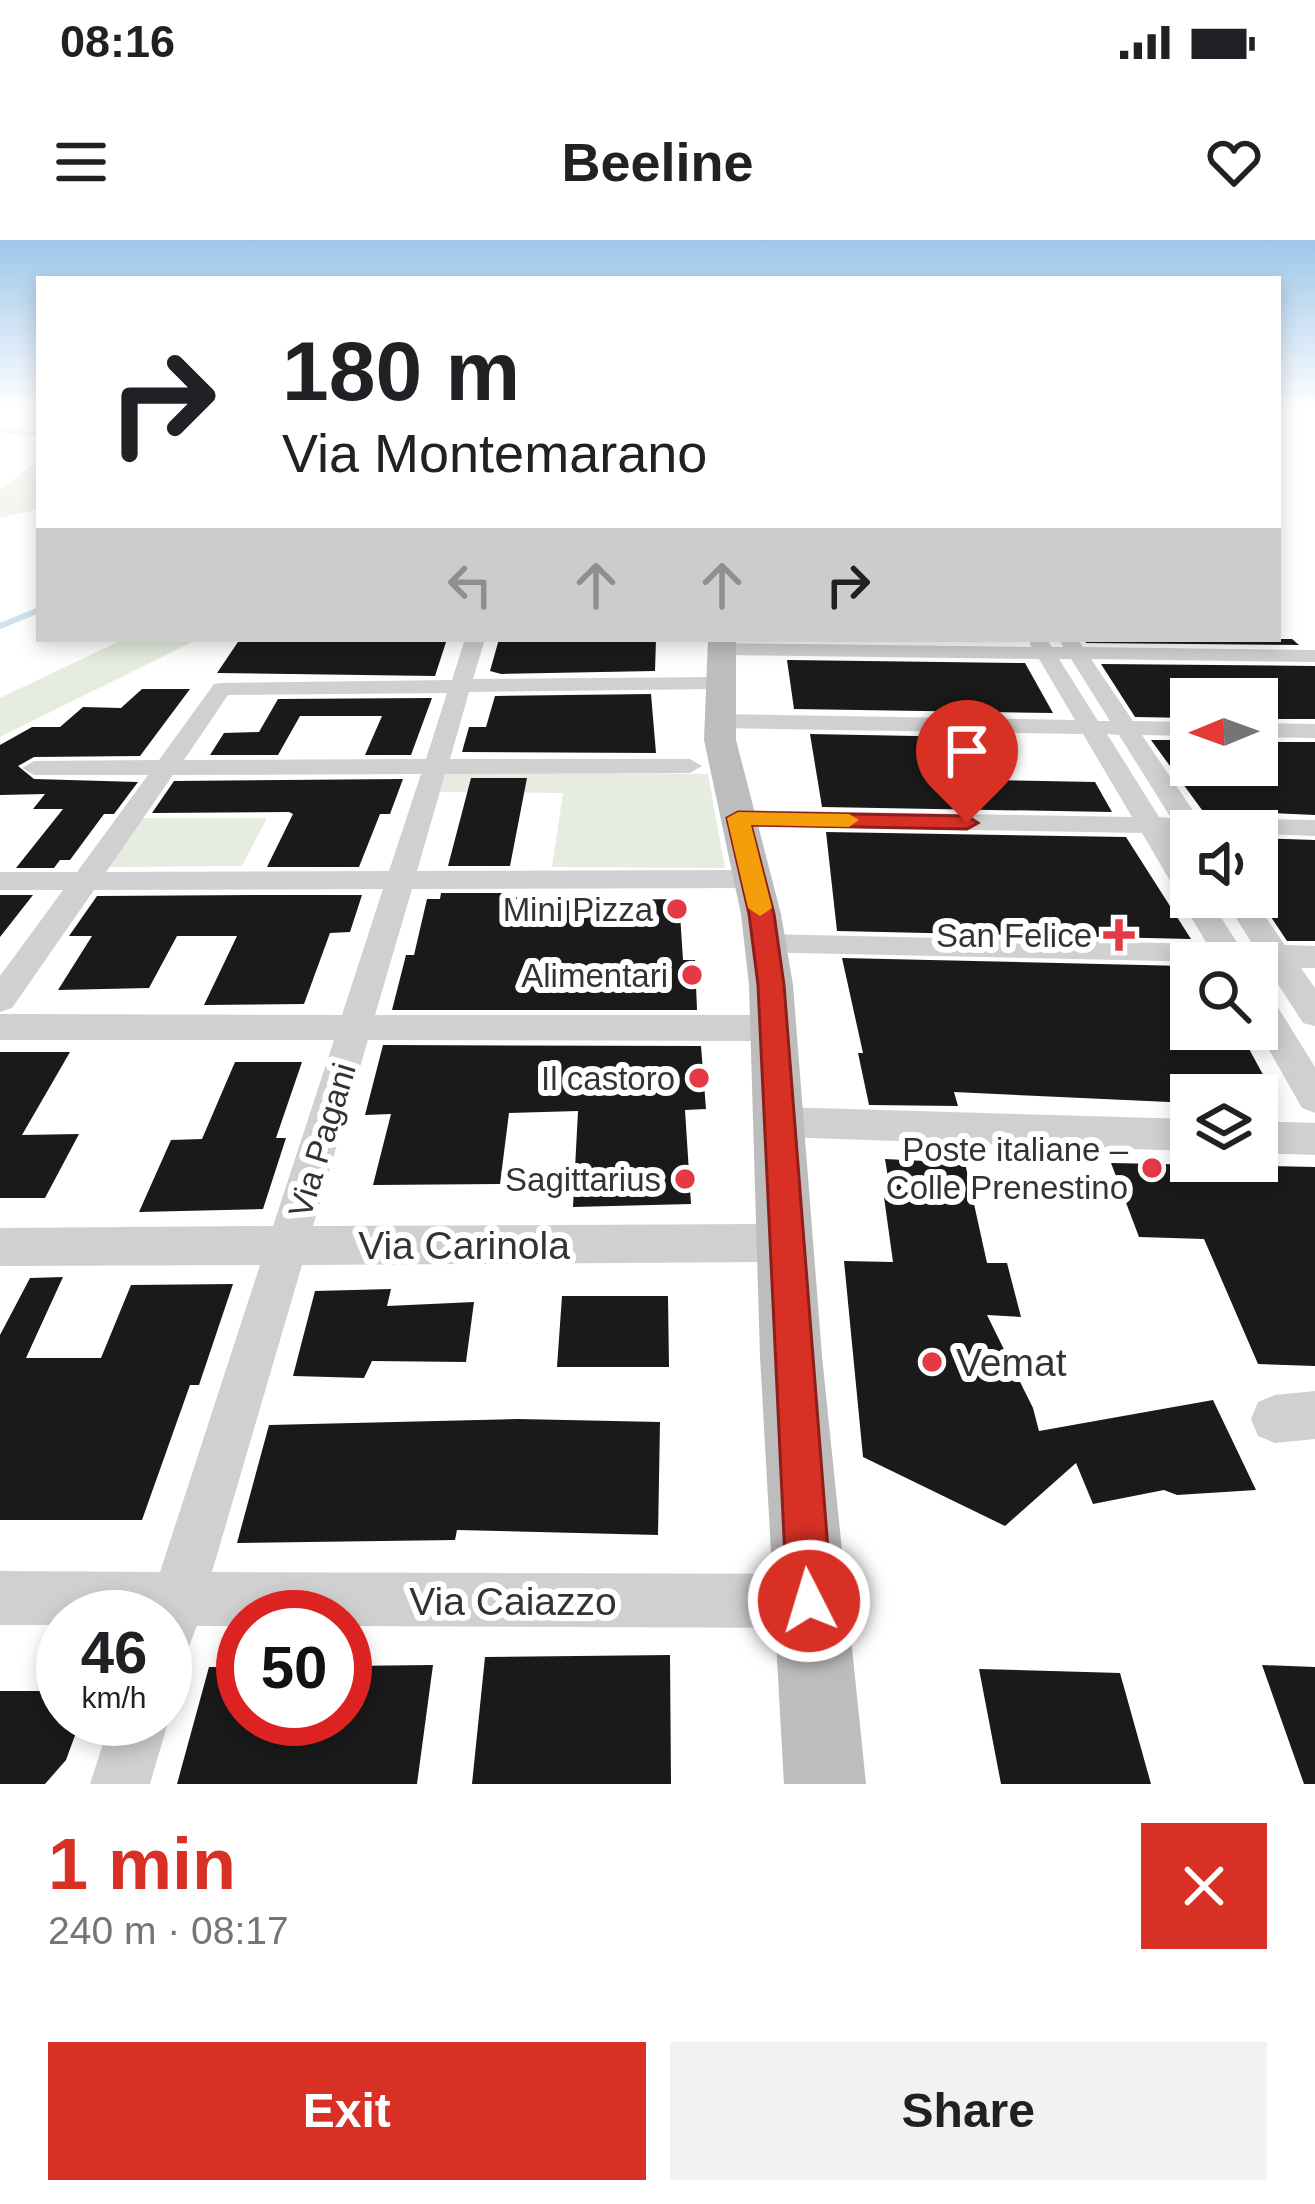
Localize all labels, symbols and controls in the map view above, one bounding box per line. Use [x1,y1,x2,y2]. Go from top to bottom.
text: 08:16 [60,16,175,67]
icon: menu [48,129,114,195]
icon: heart [1201,129,1267,195]
text: Beeline [561,132,754,192]
icon: right [84,324,240,480]
text: 180 m [282,324,520,418]
text: Via Montemarano [282,423,707,483]
icon: left [437,552,503,618]
icon: ahead [563,552,629,618]
icon: ahead [689,552,755,618]
icon: right [815,552,881,618]
north arrow [1170,678,1278,786]
map controls [1170,678,1278,1182]
pin [916,700,1018,823]
icon: arrive [934,718,1000,784]
button: sound [1170,810,1278,918]
place label: Mini Pizza [503,891,654,928]
marker: Mini Pizza [664,896,690,922]
place label: San Felice [936,917,1092,954]
marker: San Felice [1103,919,1135,951]
button: search [1170,942,1278,1050]
place label: Alimentari [521,957,668,994]
marker: Alimentari [679,962,705,988]
street label: Via Pagani [281,1059,363,1221]
place label: Il castoro [541,1060,675,1097]
marker: Il castoro [686,1065,712,1091]
button: layers [1170,1074,1278,1182]
place label: Poste italiane – Colle Prenestino [886,1131,1129,1206]
marker: Poste italiane – Colle Prenestino [1139,1155,1165,1181]
place label: Sagittarius [505,1161,661,1198]
marker: Sagittarius [672,1166,698,1192]
street label: Via Carinola [358,1224,570,1267]
place label: Vemat [956,1341,1067,1384]
marker: Vemat [919,1349,945,1375]
position arrow [746,1538,872,1664]
street label: Via Caiazzo [409,1580,617,1623]
speed limit sign: 50 [216,1590,372,1746]
text: 46 [81,1619,147,1686]
text: km/h [81,1681,147,1714]
button: close [1141,1823,1267,1949]
text: 1 min [48,1824,236,1904]
text: 240 m · 08:17 [48,1909,289,1952]
button: Exit [48,2042,646,2180]
button: Share [670,2042,1267,2180]

